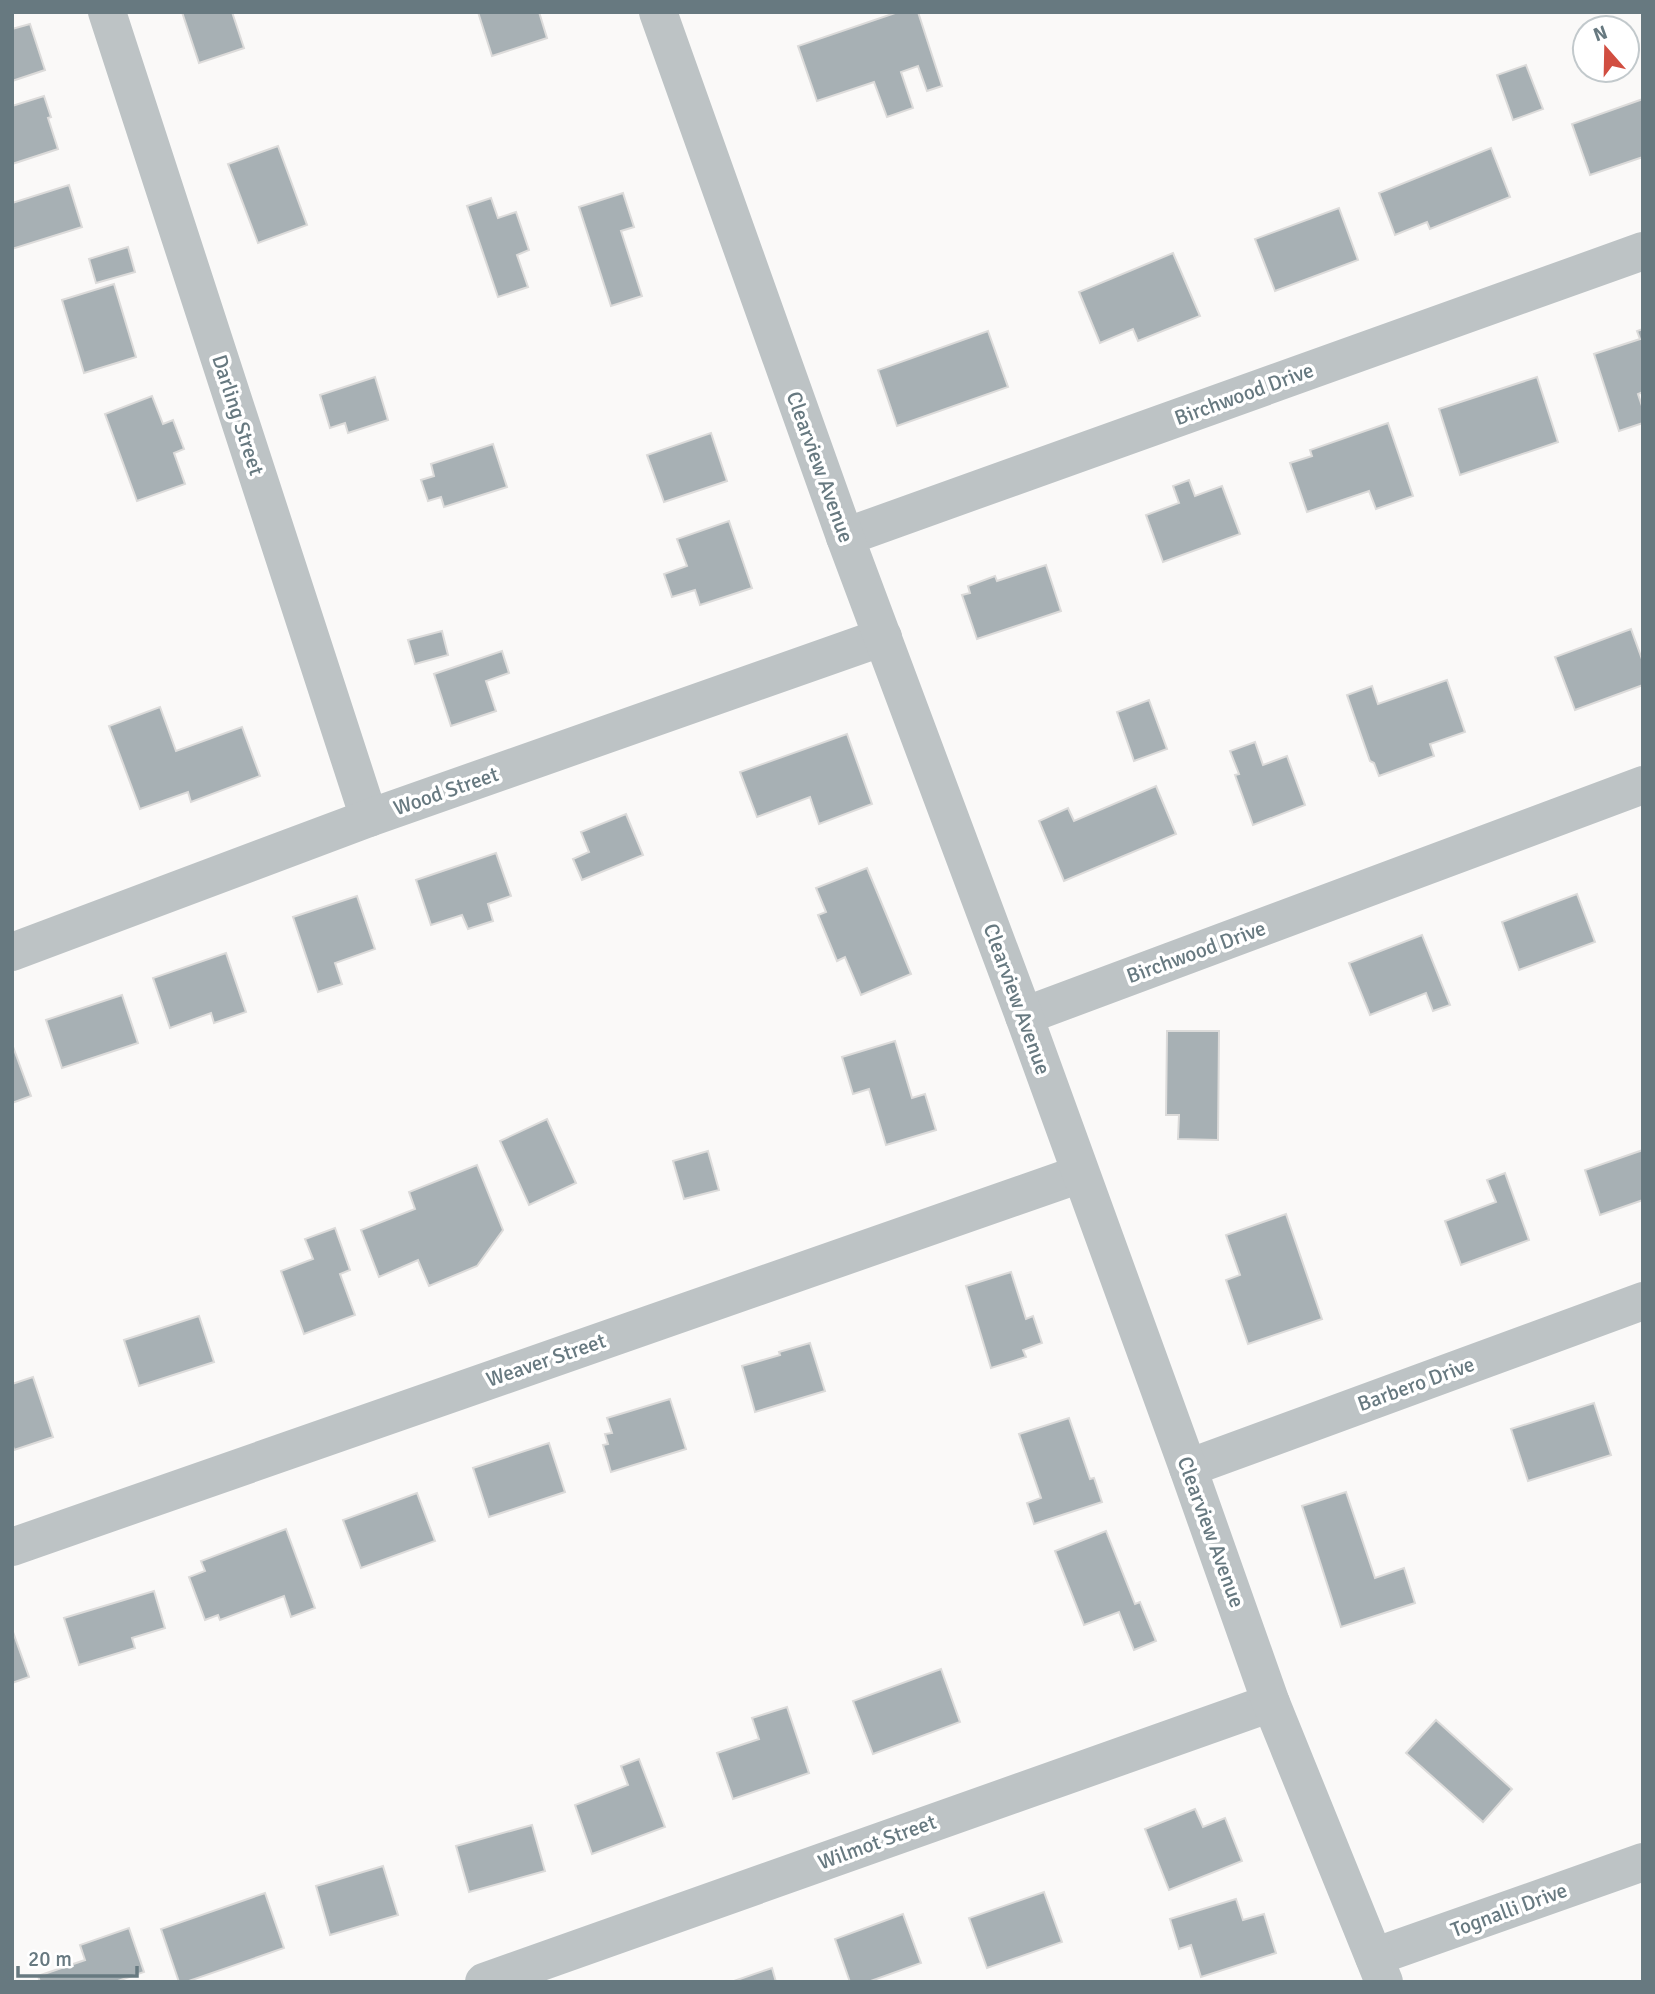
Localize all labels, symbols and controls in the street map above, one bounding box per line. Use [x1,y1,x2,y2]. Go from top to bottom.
north arrow [1571,14,1641,84]
text: N [1590,20,1611,48]
street label: Darling Street [206,351,270,479]
street label: Birchwood Drive [1171,357,1317,431]
street label: Clearview Avenue [781,388,859,546]
street label: Wood Street [390,761,502,821]
street label: Birchwood Drive [1123,915,1269,989]
street label: Clearview Avenue [978,920,1056,1078]
street label: Weaver Street [483,1327,609,1393]
street label: Barbero Drive [1354,1351,1478,1417]
street label: Clearview Avenue [1172,1453,1250,1611]
street label: Wilmot Street [814,1809,940,1875]
street label: Tognalli Drive [1447,1877,1571,1943]
scale bar [18,1934,136,1978]
text: 20 m [28,1946,72,1972]

